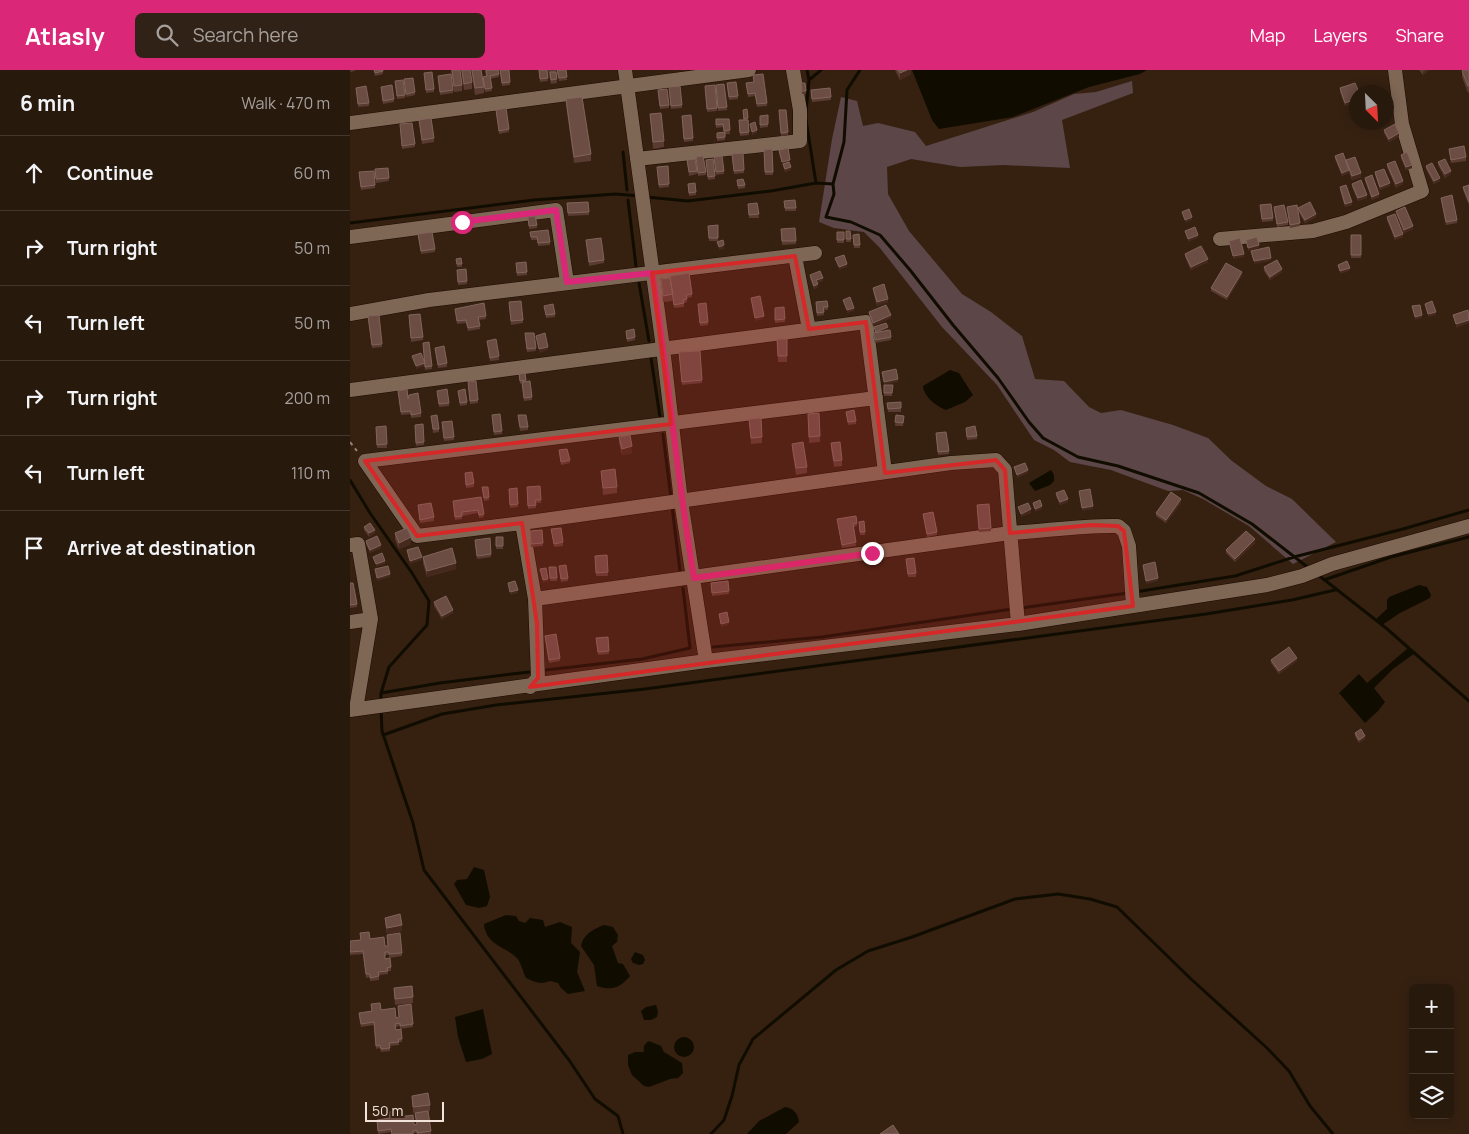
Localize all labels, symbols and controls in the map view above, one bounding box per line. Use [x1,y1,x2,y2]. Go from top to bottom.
search box [135,13,485,58]
text: Atlasly [25,19,105,52]
icon: search [153,21,181,49]
text: Search here [193,22,298,48]
text: Map [1250,23,1285,47]
text: Layers [1313,23,1367,47]
text: Share [1395,23,1444,47]
north arrow [1349,85,1394,130]
text: 6 min [20,89,75,117]
text: Walk · 470 m [241,92,330,114]
icon: ahead [20,159,48,187]
text: Continue [67,160,153,186]
text: 60 m [294,162,330,184]
route start [451,211,474,234]
icon: right [20,234,48,262]
text: Turn right [67,235,157,261]
text: 50 m [294,237,330,259]
icon: left [20,309,48,337]
text: Turn left [67,310,145,336]
text: 50 m [294,312,330,334]
icon: right [20,384,48,412]
text: Turn right [67,385,157,411]
text: 200 m [285,387,330,409]
icon: left [20,459,48,487]
text: Turn left [67,460,145,486]
text: 110 m [291,462,330,484]
icon: arrive [20,534,48,562]
text: Arrive at destination [67,535,256,561]
route end [861,542,884,565]
map controls [1409,984,1454,1119]
button: + [1409,984,1454,1029]
button: − [1409,1029,1454,1074]
button: layers [1409,1074,1454,1119]
scale bar [365,1099,444,1122]
text: 50 m [372,1101,403,1120]

